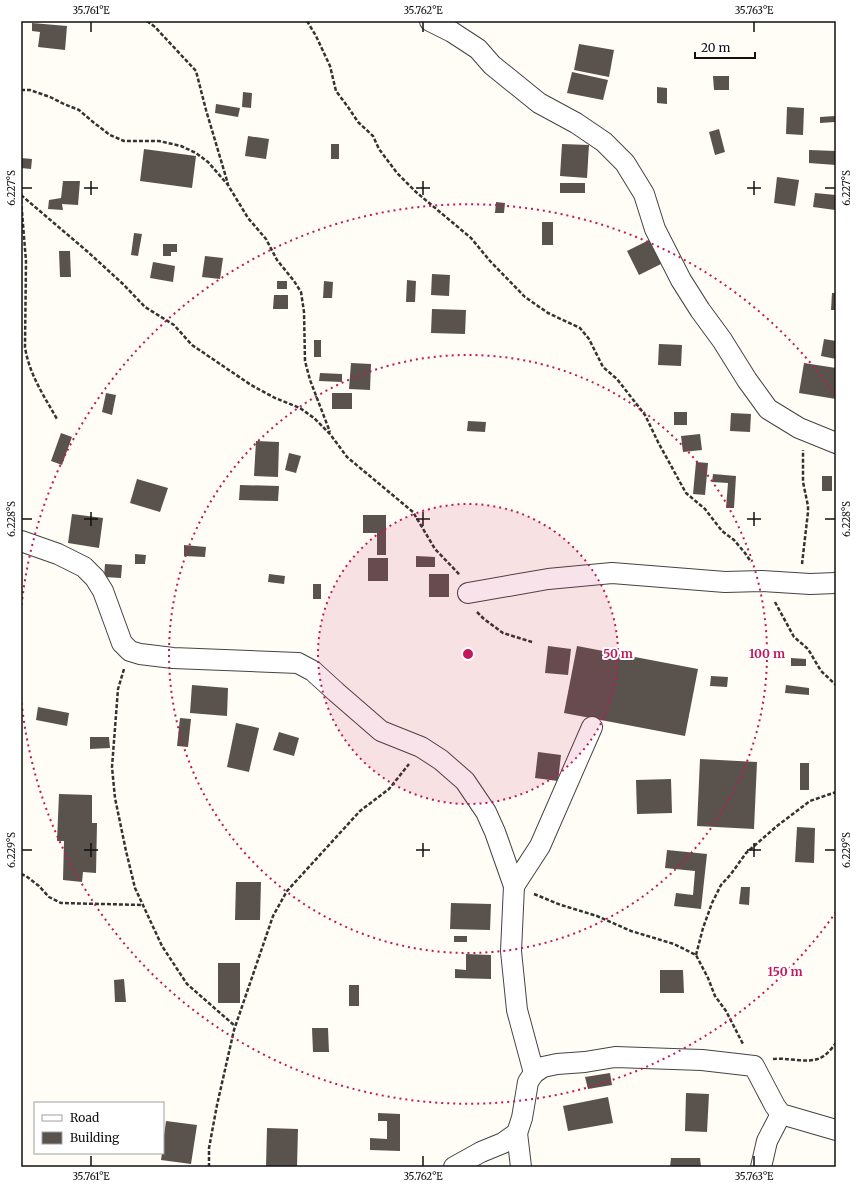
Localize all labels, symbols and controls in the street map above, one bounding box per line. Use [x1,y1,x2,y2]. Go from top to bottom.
text: 35.761°E [72,4,110,17]
text: 35.762°E [403,4,443,17]
text: 35.763°E [735,4,774,17]
scale bar [695,34,755,60]
text: 20 m [701,40,730,55]
text: 6.227°S [5,170,18,206]
text: 6.227°S [840,170,853,206]
text: 6.228°S [5,501,18,537]
text: 6.228°S [840,501,853,537]
text: 50 m [603,646,633,661]
text: 100 m [749,646,785,661]
centre of rings [461,647,475,661]
text: 6.229°S [5,832,18,868]
text: 6.229°S [840,832,853,868]
text: 150 m [768,964,803,979]
legend [34,1102,164,1154]
text: Road [70,1110,99,1125]
text: Building [70,1130,120,1145]
text: 35.761°E [72,1170,110,1183]
text: 35.762°E [403,1170,443,1183]
text: 35.763°E [735,1170,774,1183]

